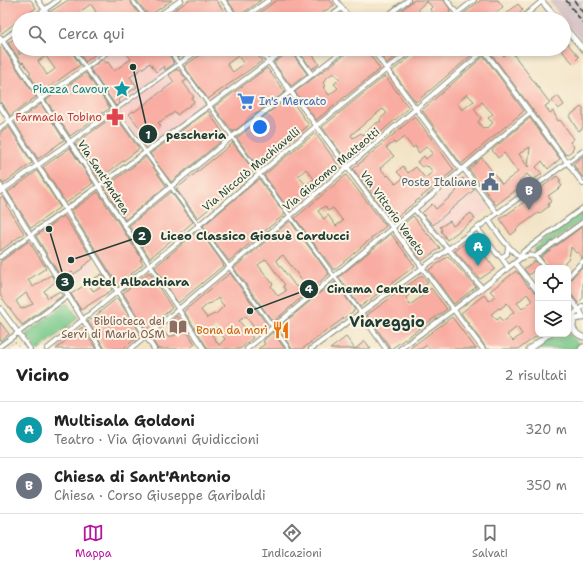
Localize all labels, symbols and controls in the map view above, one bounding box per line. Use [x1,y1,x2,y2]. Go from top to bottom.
search box [12,12,571,56]
icon: search [26,23,48,45]
text: Cerca qui [58,24,125,44]
place icon: Piazza Cavour [112,79,132,99]
place label: Piazza Cavour [33,82,109,97]
supermarket icon: In's Mercato [236,91,256,111]
place label: In's Mercato [259,94,327,109]
pharmacy icon: Farmacia Tobino [105,107,125,127]
place label: Farmacia Tobino [15,110,102,125]
your location [250,117,270,137]
callout: pescheria [138,122,234,146]
street label: Via Niccolò Machiavelli [199,124,303,215]
street label: Via Giacomo Matteotti [280,124,383,214]
text: 1 [145,127,151,143]
text: pescheria [166,127,227,143]
street label: Via Sant'Andrea [74,137,133,217]
street label: Via Vittorio Veneto [357,168,429,259]
public building icon: Poste Italiane [480,172,500,192]
place label: Poste Italiane [402,175,477,190]
pin: B [516,177,542,210]
callout: Liceo Classico Giosuè Carducci [132,224,357,248]
text: 2 [138,228,147,244]
text: Liceo Classico Giosuè Carducci [161,228,350,244]
pin: A [465,233,491,266]
map controls [535,265,571,337]
button: locate [535,265,571,301]
callout: Hotel Albachiara [55,270,197,294]
text: 3 [61,274,69,290]
text: Hotel Albachiara [83,274,190,290]
callout: Cinema Centrale [299,277,438,301]
text: 4 [305,281,314,297]
text: Cinema Centrale [327,281,429,297]
button: layers [535,301,571,337]
district label: Viareggio [349,312,425,332]
place label: Biblioteca dei Servi di Maria OSM [61,314,165,342]
library icon: Biblioteca dei Servi di Maria OSM [168,317,188,337]
restaurant icon: Bona da morì [271,320,291,340]
place label: Bona da morì [196,323,268,338]
text: Vicino [16,364,69,386]
text: 2 risultati [504,367,567,384]
text: Multisala Goldoni [54,411,195,431]
text: A [24,421,34,438]
text: 320 m [525,421,567,438]
text: Teatro · Via Giovanni Guidiccioni [54,431,259,448]
text: Chiesa di Sant'Antonio [54,467,231,487]
text: B [25,477,33,494]
text: 350 m [526,477,567,494]
text: Chiesa · Corso Giuseppe Garibaldi [54,487,266,504]
tab: Mappa [75,522,112,561]
tab: Indicazioni [262,522,322,561]
tab: Salvati [472,522,508,561]

